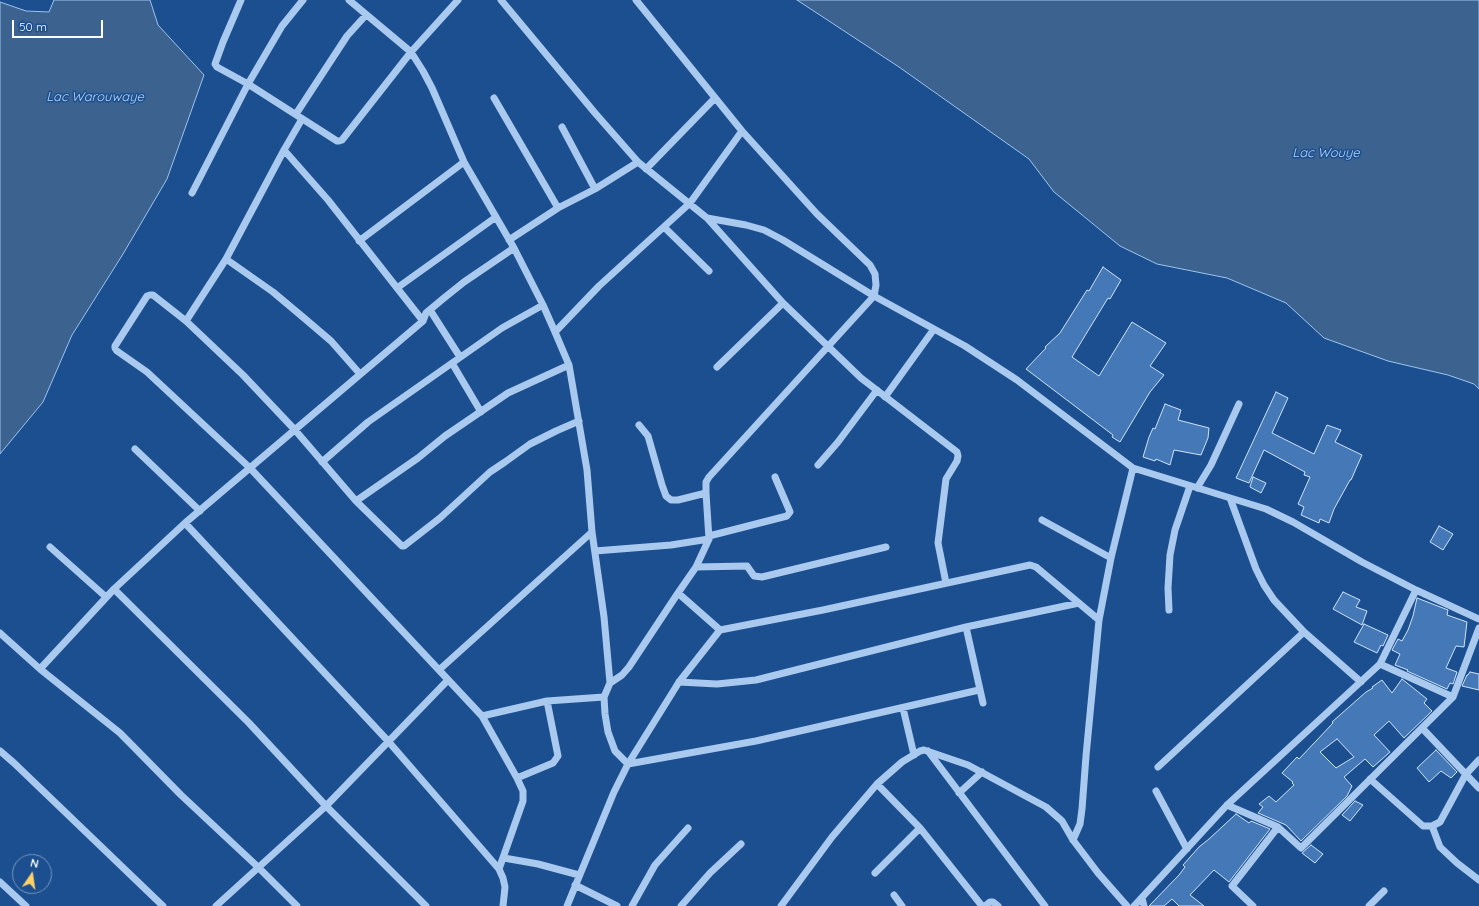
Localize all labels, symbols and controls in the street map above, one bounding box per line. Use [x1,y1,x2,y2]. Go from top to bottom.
scale bar [14,12,105,38]
text: 50 m [19,19,47,34]
water label: Lac Warouwaye [46,89,144,105]
water label: Lac Wouye [1292,145,1360,161]
north arrow [12,854,52,894]
text: N [29,856,40,871]

